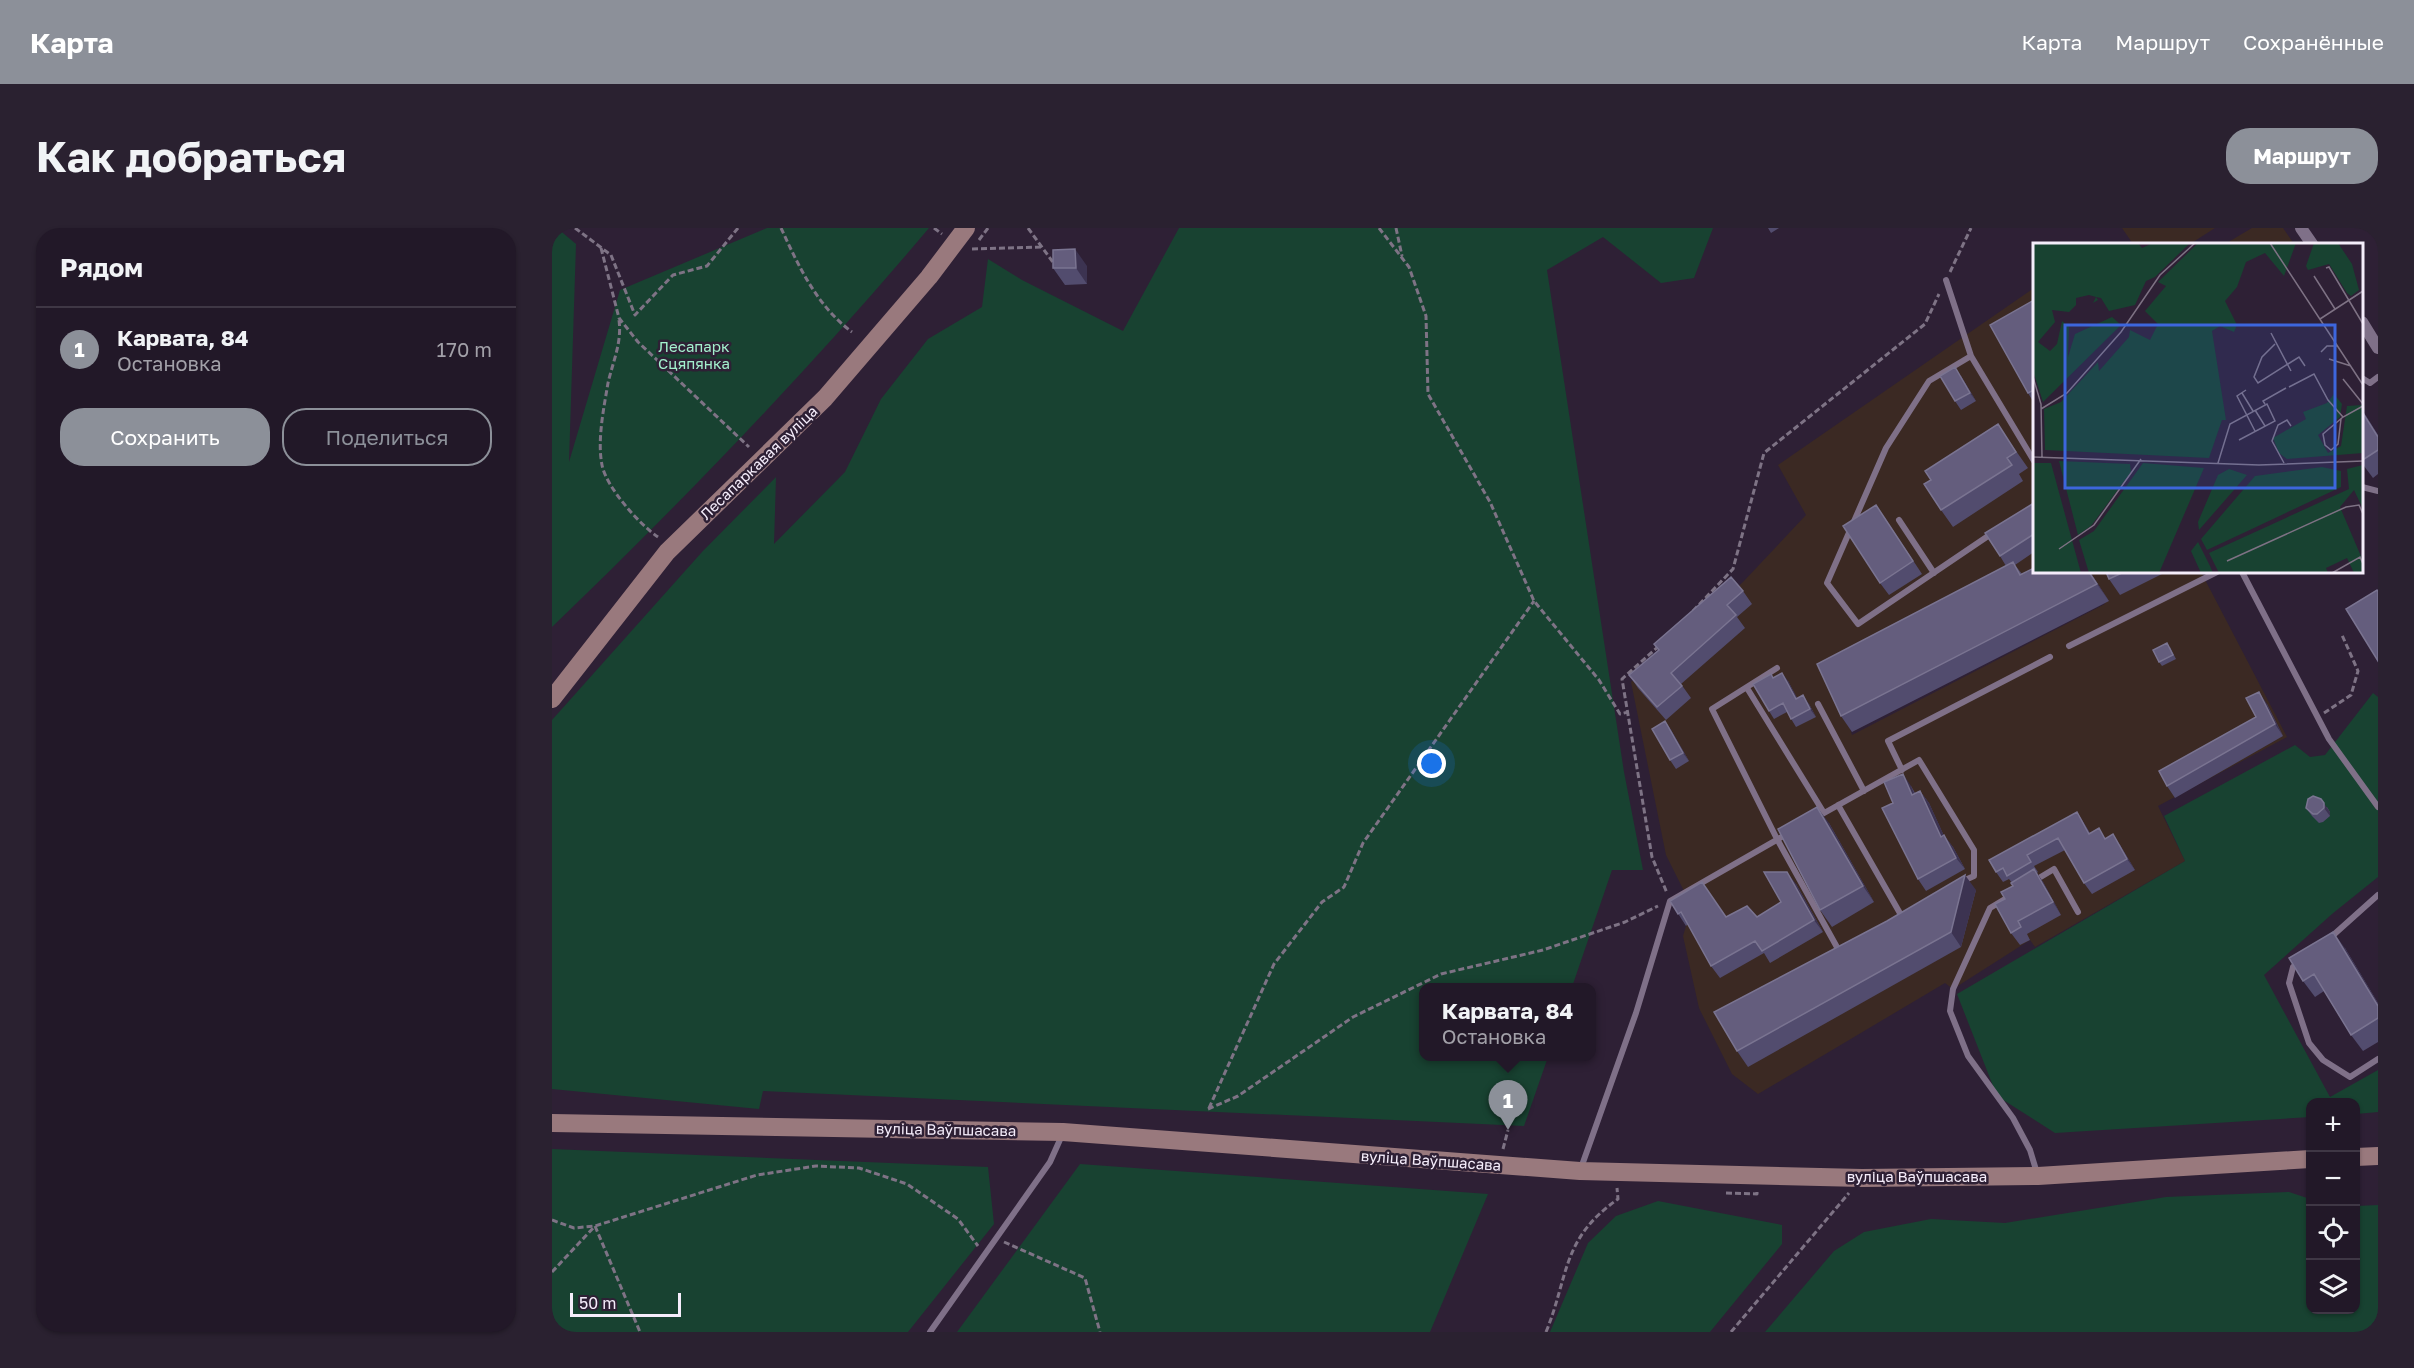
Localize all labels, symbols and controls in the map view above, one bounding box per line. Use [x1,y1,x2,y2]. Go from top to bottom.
text: Карта [30,26,114,59]
text: Карта [2021,29,2082,55]
text: Маршрут [2115,29,2210,55]
text: Сохранённые [2243,29,2384,55]
button: Маршрут [2226,128,2378,184]
text: Как добраться [36,131,346,181]
inset map [2033,243,2363,573]
text: Рядом [60,252,143,283]
text: Карвата, 84 [117,324,249,351]
text: 1 [74,337,85,361]
text: 170 m [437,337,492,361]
park label: Лесапарк Сцяпянка [658,337,730,372]
text: Остановка [117,351,222,375]
street label: Лесапаркавая вуліца [696,402,821,523]
button: Сохранить [60,408,270,466]
button: Поделиться [282,408,492,466]
your location [1417,749,1446,778]
popup [1419,983,1596,1061]
text: Карвата, 84 [1442,997,1573,1024]
text: Остановка [1442,1024,1546,1048]
pin: 1 [1488,1080,1528,1130]
map controls [2306,1098,2360,1314]
button: + [2306,1098,2360,1152]
street label: вуліца Ваўпшасава [876,1119,1016,1139]
street label: вуліца Ваўпшасава [1360,1146,1502,1174]
button: − [2306,1152,2360,1206]
street label: вуліца Ваўпшасава [1847,1167,1987,1185]
button: locate [2306,1206,2360,1260]
button: layers [2306,1260,2360,1314]
scale bar [570,1290,681,1318]
text: 50 m [579,1293,616,1313]

